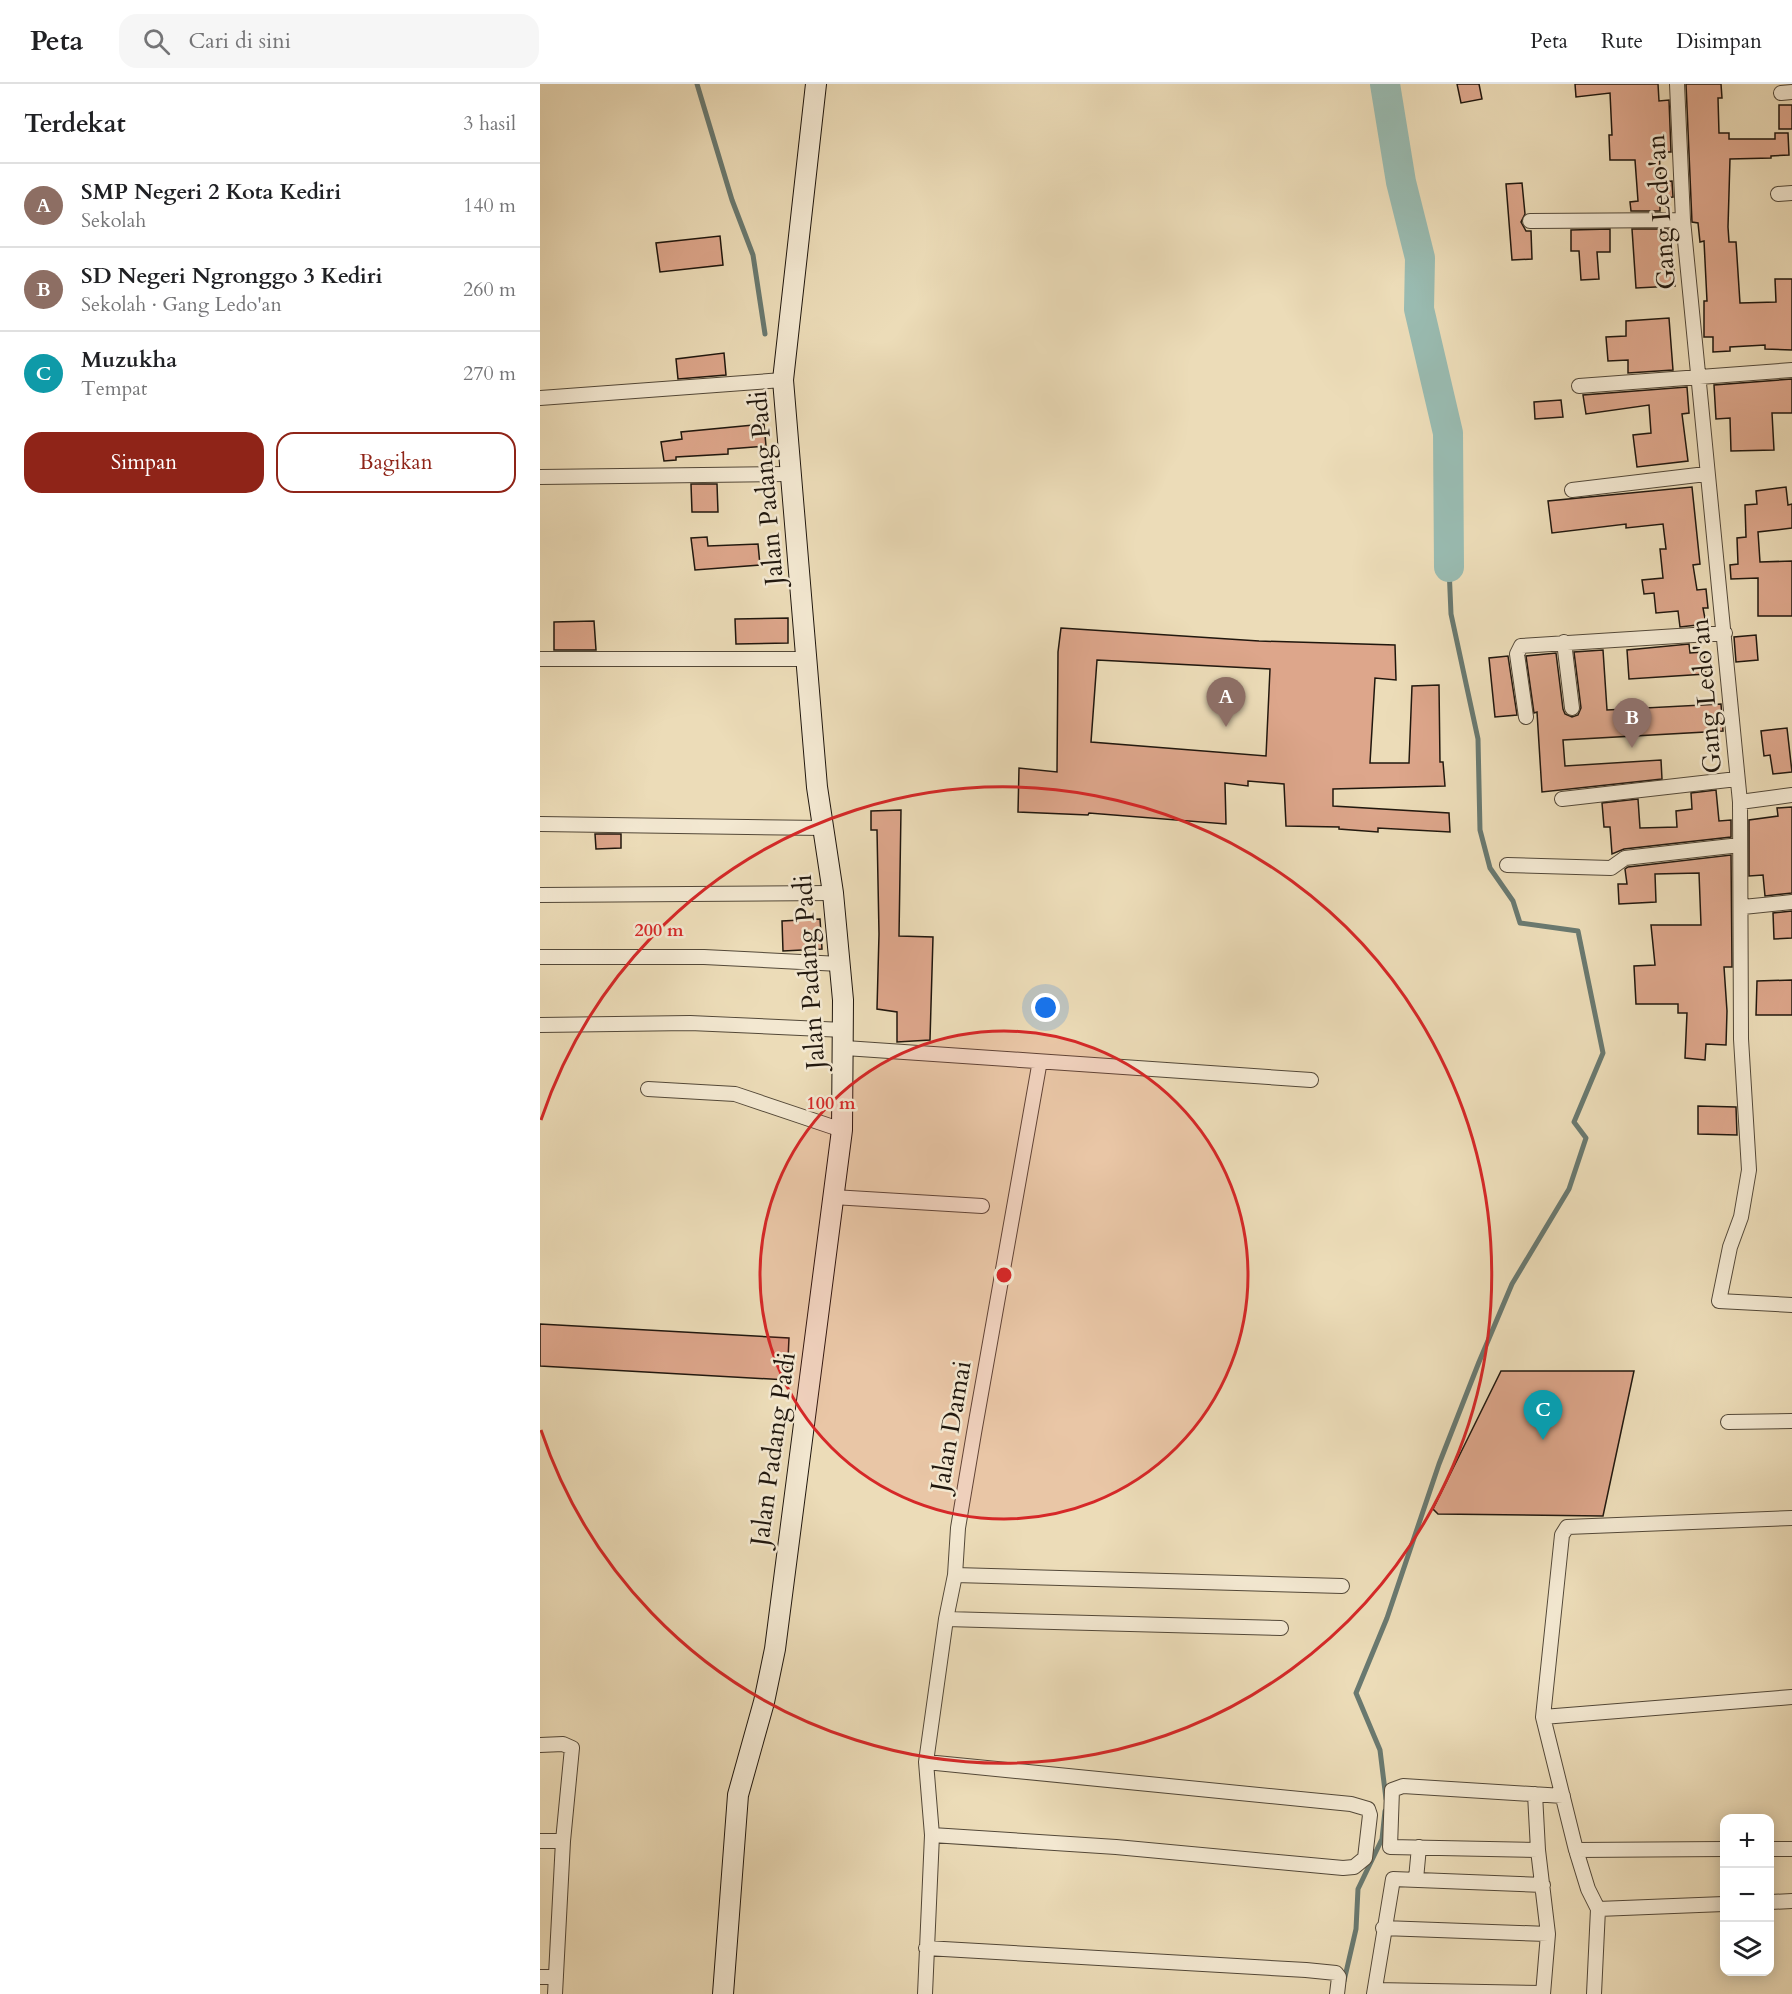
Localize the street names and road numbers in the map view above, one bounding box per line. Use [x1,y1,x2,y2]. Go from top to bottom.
street label: Gang Ledo'an [1638,133,1684,291]
street label: Jalan Padang Padi [740,389,792,591]
street label: Gang Ledo'an [1682,617,1730,775]
street label: Jalan Padang Padi [785,873,834,1075]
street label: Jalan Padang Padi [742,1350,804,1552]
street label: Jalan Damai [922,1358,980,1498]

